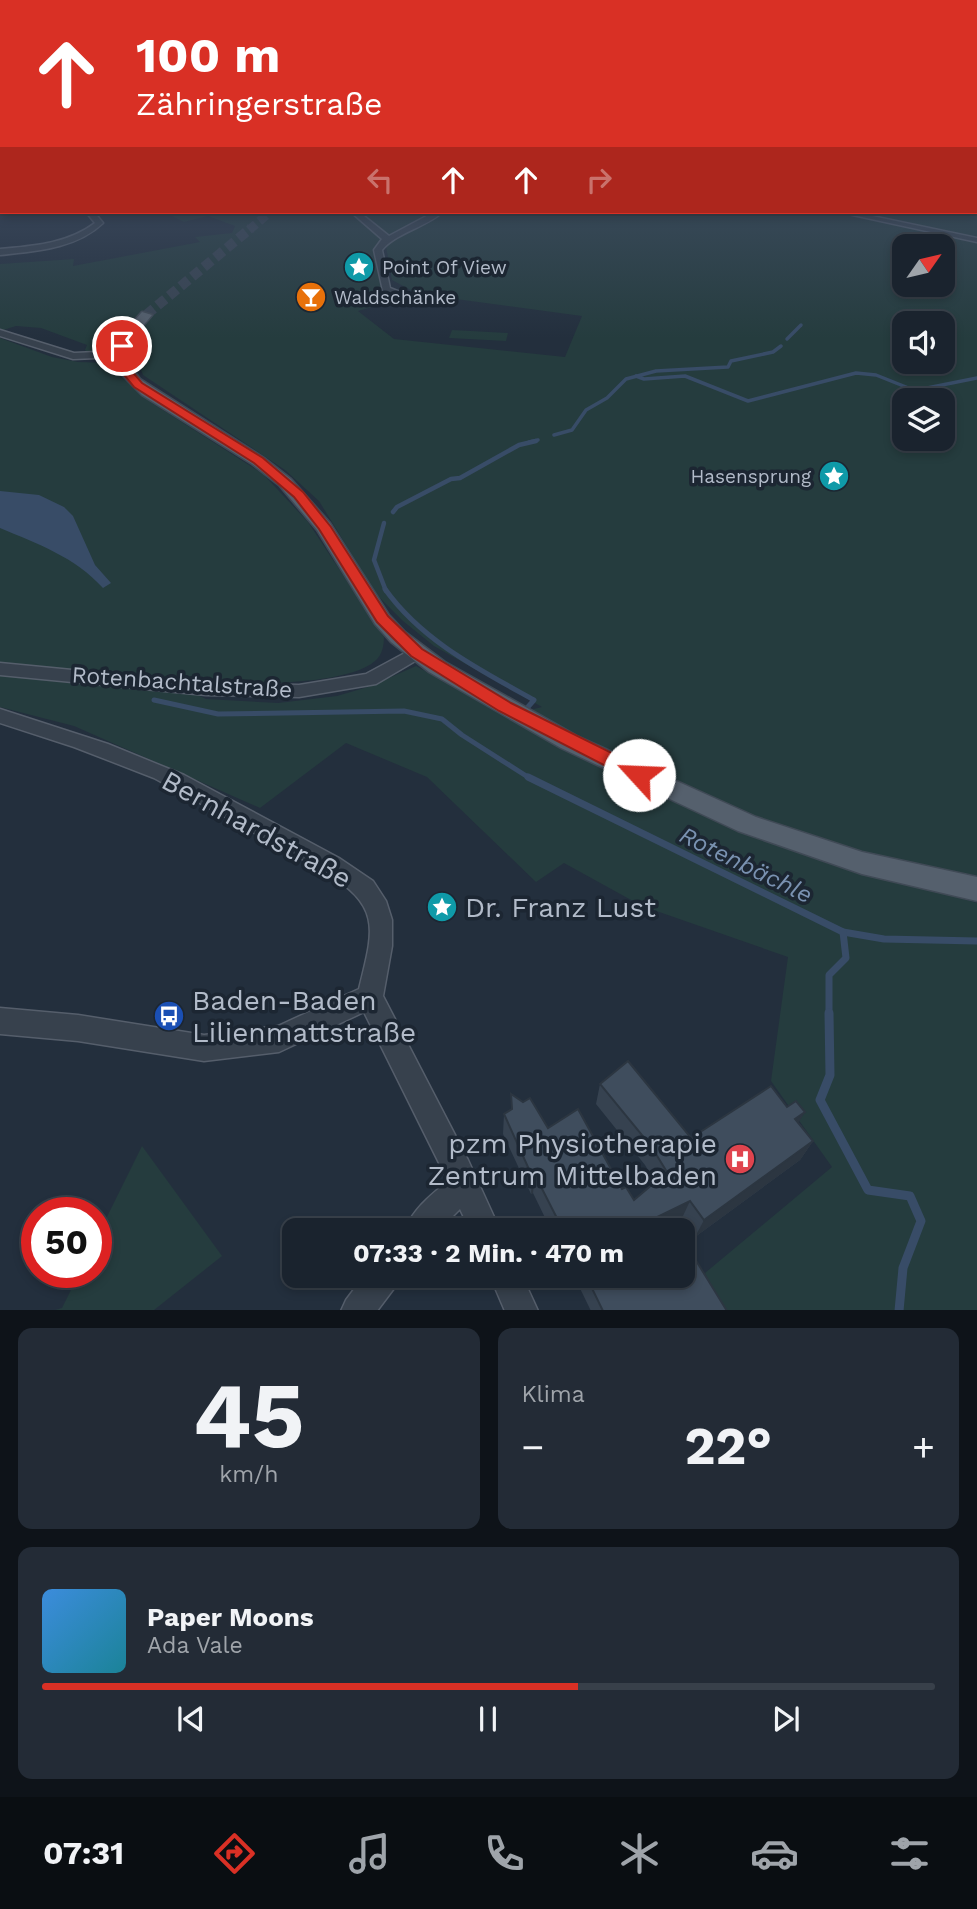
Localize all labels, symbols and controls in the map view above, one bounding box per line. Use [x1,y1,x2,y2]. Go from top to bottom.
text: 100 m [136,26,280,84]
icon: ahead [21,28,112,119]
text: Zähringerstraße [136,85,383,123]
icon: left [361,161,399,199]
icon: ahead [434,161,472,199]
icon: ahead [507,161,545,199]
icon: right [580,161,618,199]
north arrow [892,234,956,298]
map controls [892,234,955,451]
place icon: Point Of View [342,250,376,284]
place label: Point Of View [382,256,507,279]
bar icon: Waldschänke [294,280,328,314]
place label: Waldschänke [334,286,456,309]
button: sound [892,311,955,374]
pin [92,316,152,376]
icon: arrive [103,327,141,365]
button: layers [892,388,955,451]
place icon: Hasensprung [817,459,851,493]
place label: Hasensprung [690,465,812,488]
street label: Rotenbachtalstraße [71,661,293,704]
position arrow [602,738,676,812]
street label: Bernhardstraße [156,764,357,895]
water label: Rotenbächle [675,821,817,909]
place icon: Dr. Franz Lust [425,890,459,924]
place label: Dr. Franz Lust [465,891,656,924]
place label: Baden-Baden Lilienmattstraße [192,984,416,1049]
bus stop icon: Baden-Baden Lilienmattstraße [152,999,186,1033]
place label: pzm Physiotherapie Zentrum Mittelbaden [428,1127,717,1192]
hospital icon: pzm Physiotherapie Zentrum Mittelbaden [723,1142,757,1176]
speed limit sign: 50 [21,1197,112,1288]
text: 07:33 · 2 Min. · 470 m [353,1238,624,1268]
text: 45 [193,1362,305,1469]
text: Klima [522,1381,585,1408]
text: 22° [684,1416,772,1477]
text: − [522,1425,544,1469]
text: + [912,1425,935,1469]
text: km/h [219,1461,278,1488]
text: Paper Moons [147,1602,314,1632]
text: Ada Vale [147,1632,243,1659]
icon: previous [172,1700,210,1738]
icon: pause [469,1700,507,1738]
icon: next [767,1700,805,1738]
icon: directions [210,1829,259,1878]
icon: music [345,1829,394,1878]
icon: phone [480,1829,529,1878]
icon: climate [615,1829,664,1878]
icon: car [750,1829,799,1878]
icon: filters [885,1829,934,1878]
text: 07:31 [43,1834,124,1872]

